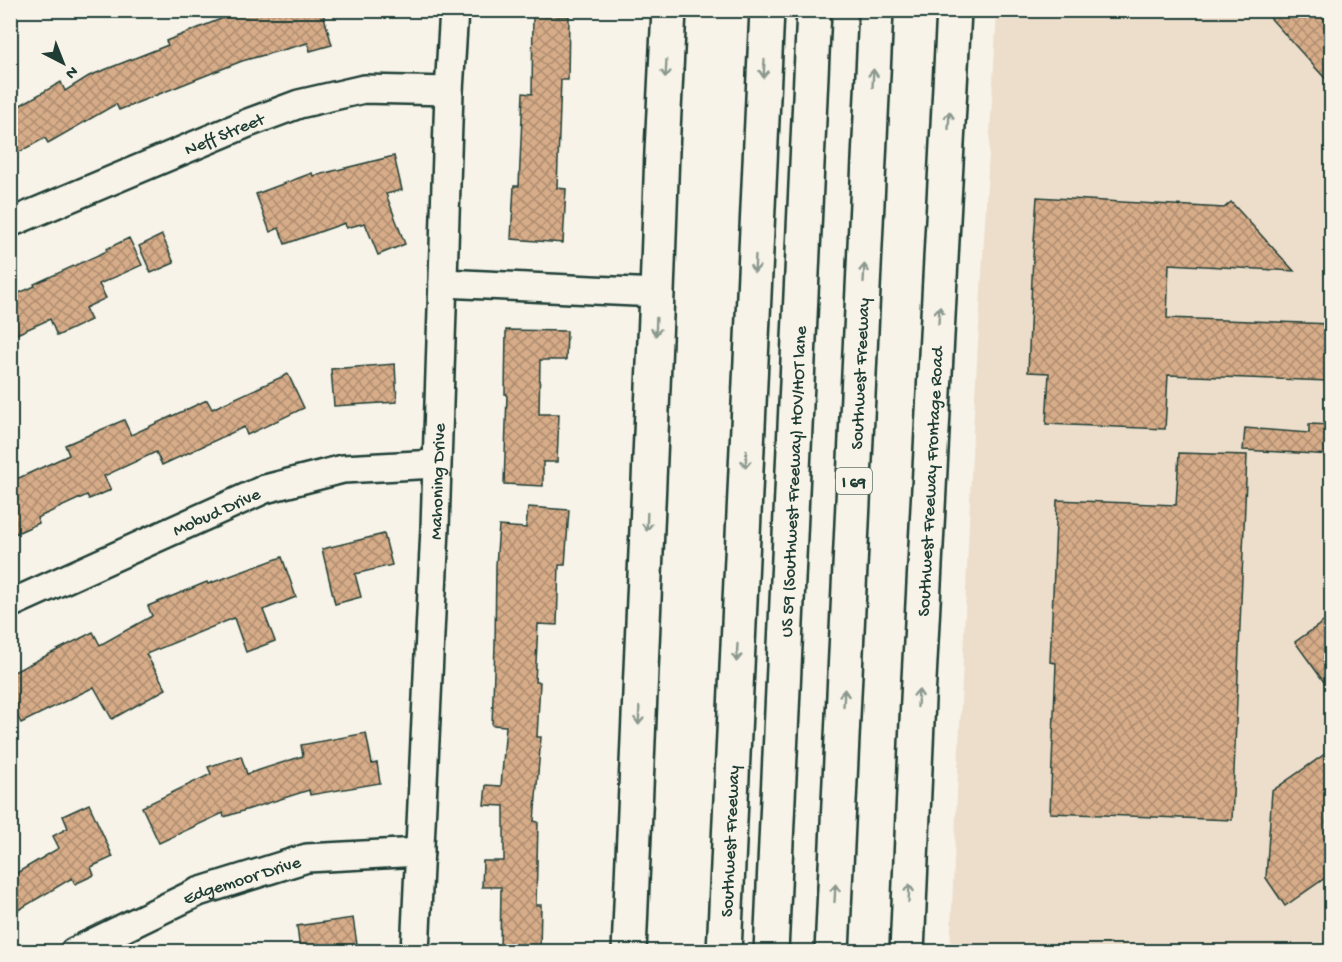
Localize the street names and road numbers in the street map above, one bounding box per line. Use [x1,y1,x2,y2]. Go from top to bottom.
street label: Neff Street [182,109,269,161]
street label: Southwest Freeway [847,297,876,450]
street label: US 59 (Southwest Freeway) HOV/HOT lane [777,325,813,638]
street label: Southwest Freeway Frontage Road [914,345,949,617]
street label: Mahoning Drive [426,422,451,540]
road number: I 69 [836,468,872,494]
street label: Mobud Drive [170,484,265,542]
street label: Southwest Freeway [718,765,746,917]
street label: Edgemoor Drive [180,852,304,911]

